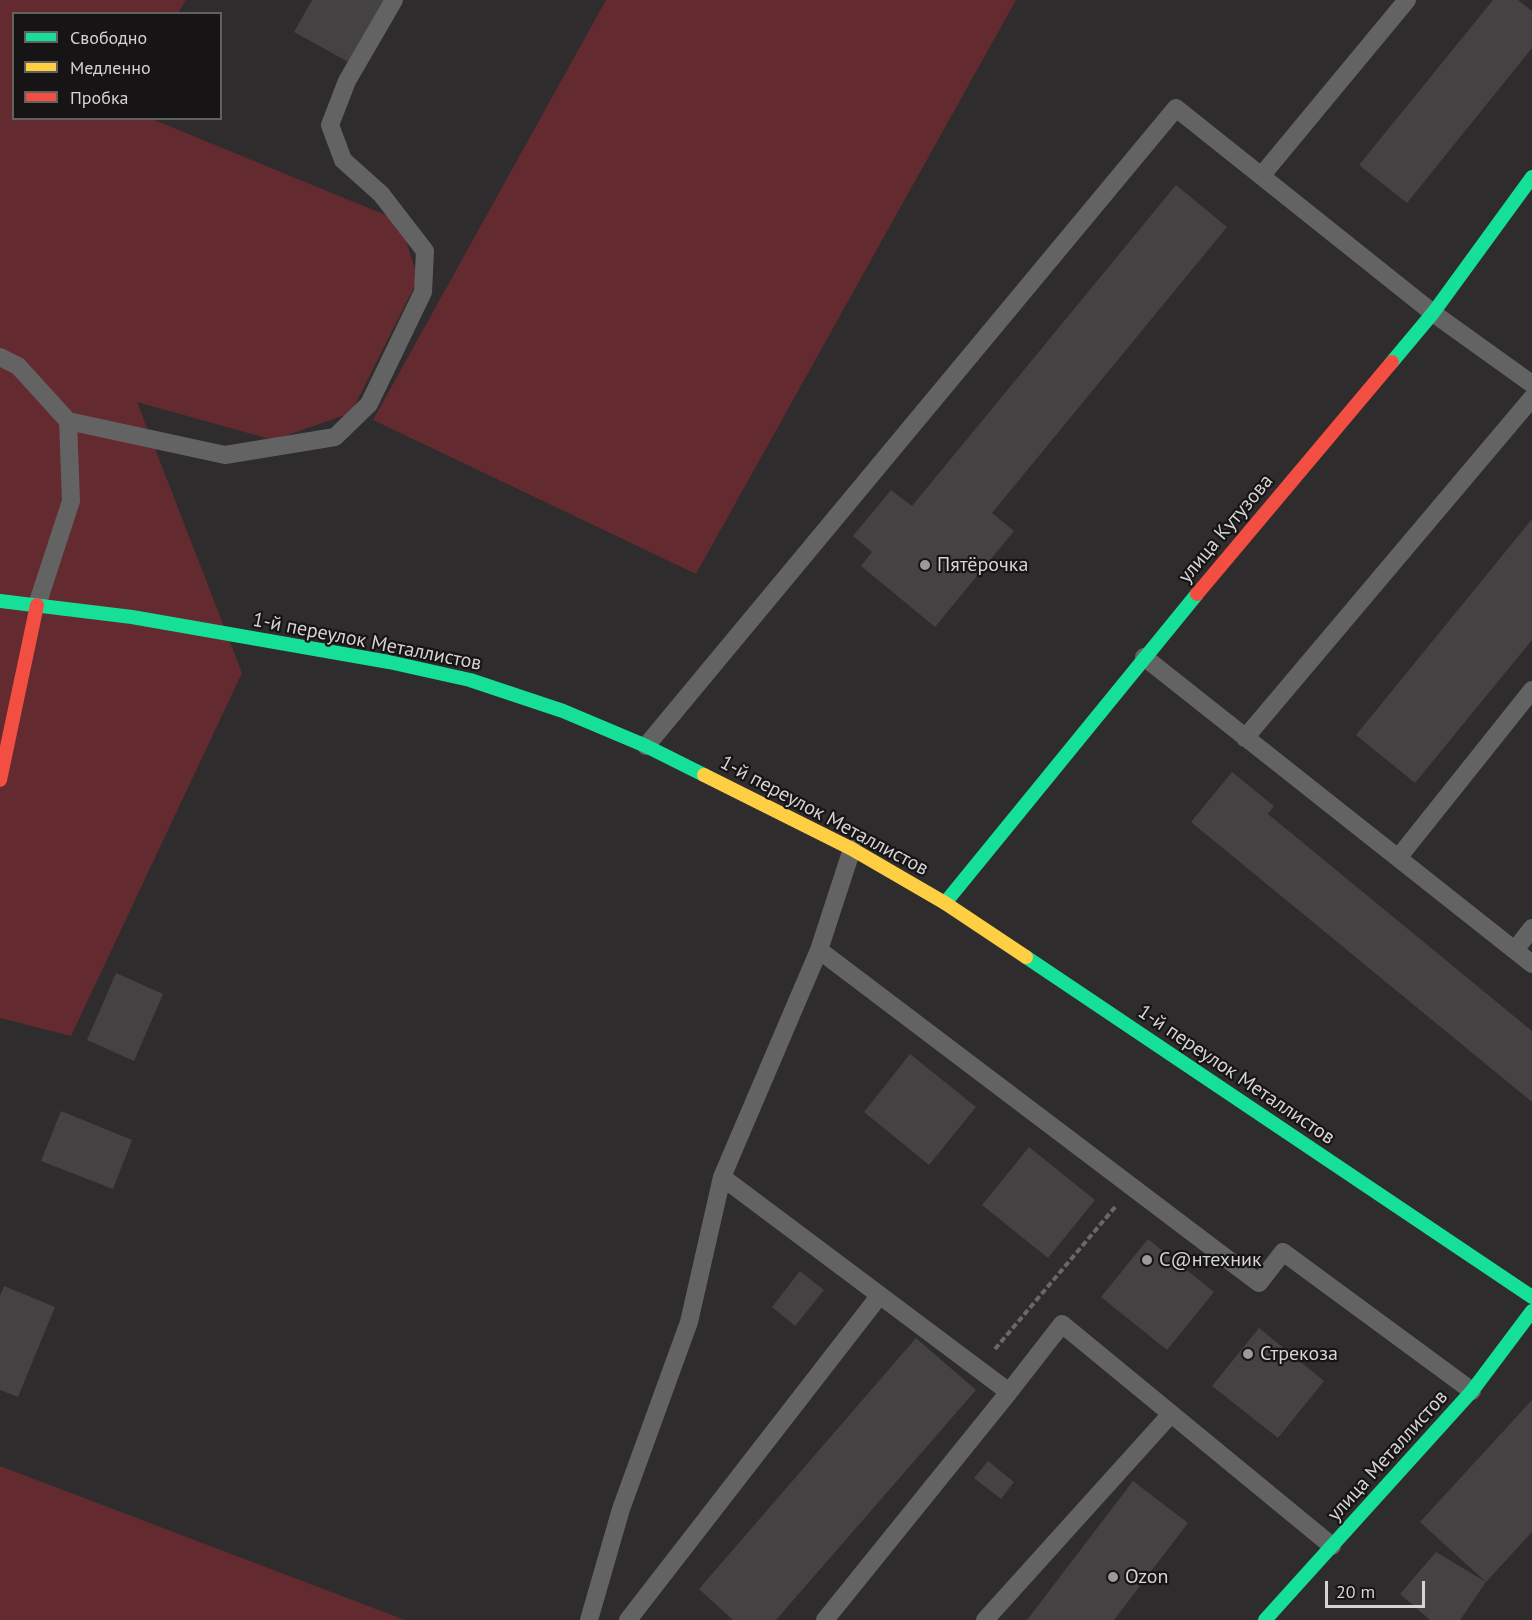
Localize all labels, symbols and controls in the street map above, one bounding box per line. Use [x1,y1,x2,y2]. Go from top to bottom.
legend [12,12,222,120]
text: Свободно [70,26,147,49]
text: Медленно [70,56,151,79]
text: Пробка [70,86,128,109]
street label: улица Кутузова [1174,470,1278,588]
place label: Пятёрочка [937,553,1028,577]
marker: Пятёрочка [918,558,932,572]
street label: 1-й переулок Металлистов [251,608,483,676]
street label: 1-й переулок Металлистов [716,751,932,881]
street label: 1-й переулок Металлистов [1133,1000,1339,1150]
place label: С@нтехник [1159,1248,1261,1272]
marker: С@нтехник [1140,1253,1154,1267]
place label: Стрекоза [1260,1342,1338,1366]
marker: Стрекоза [1241,1347,1255,1361]
street label: улица Металлистов [1323,1385,1453,1527]
place label: Ozon [1125,1565,1168,1589]
scale bar [1328,1569,1428,1607]
marker: Ozon [1106,1570,1120,1584]
text: 20 m [1336,1580,1375,1603]

